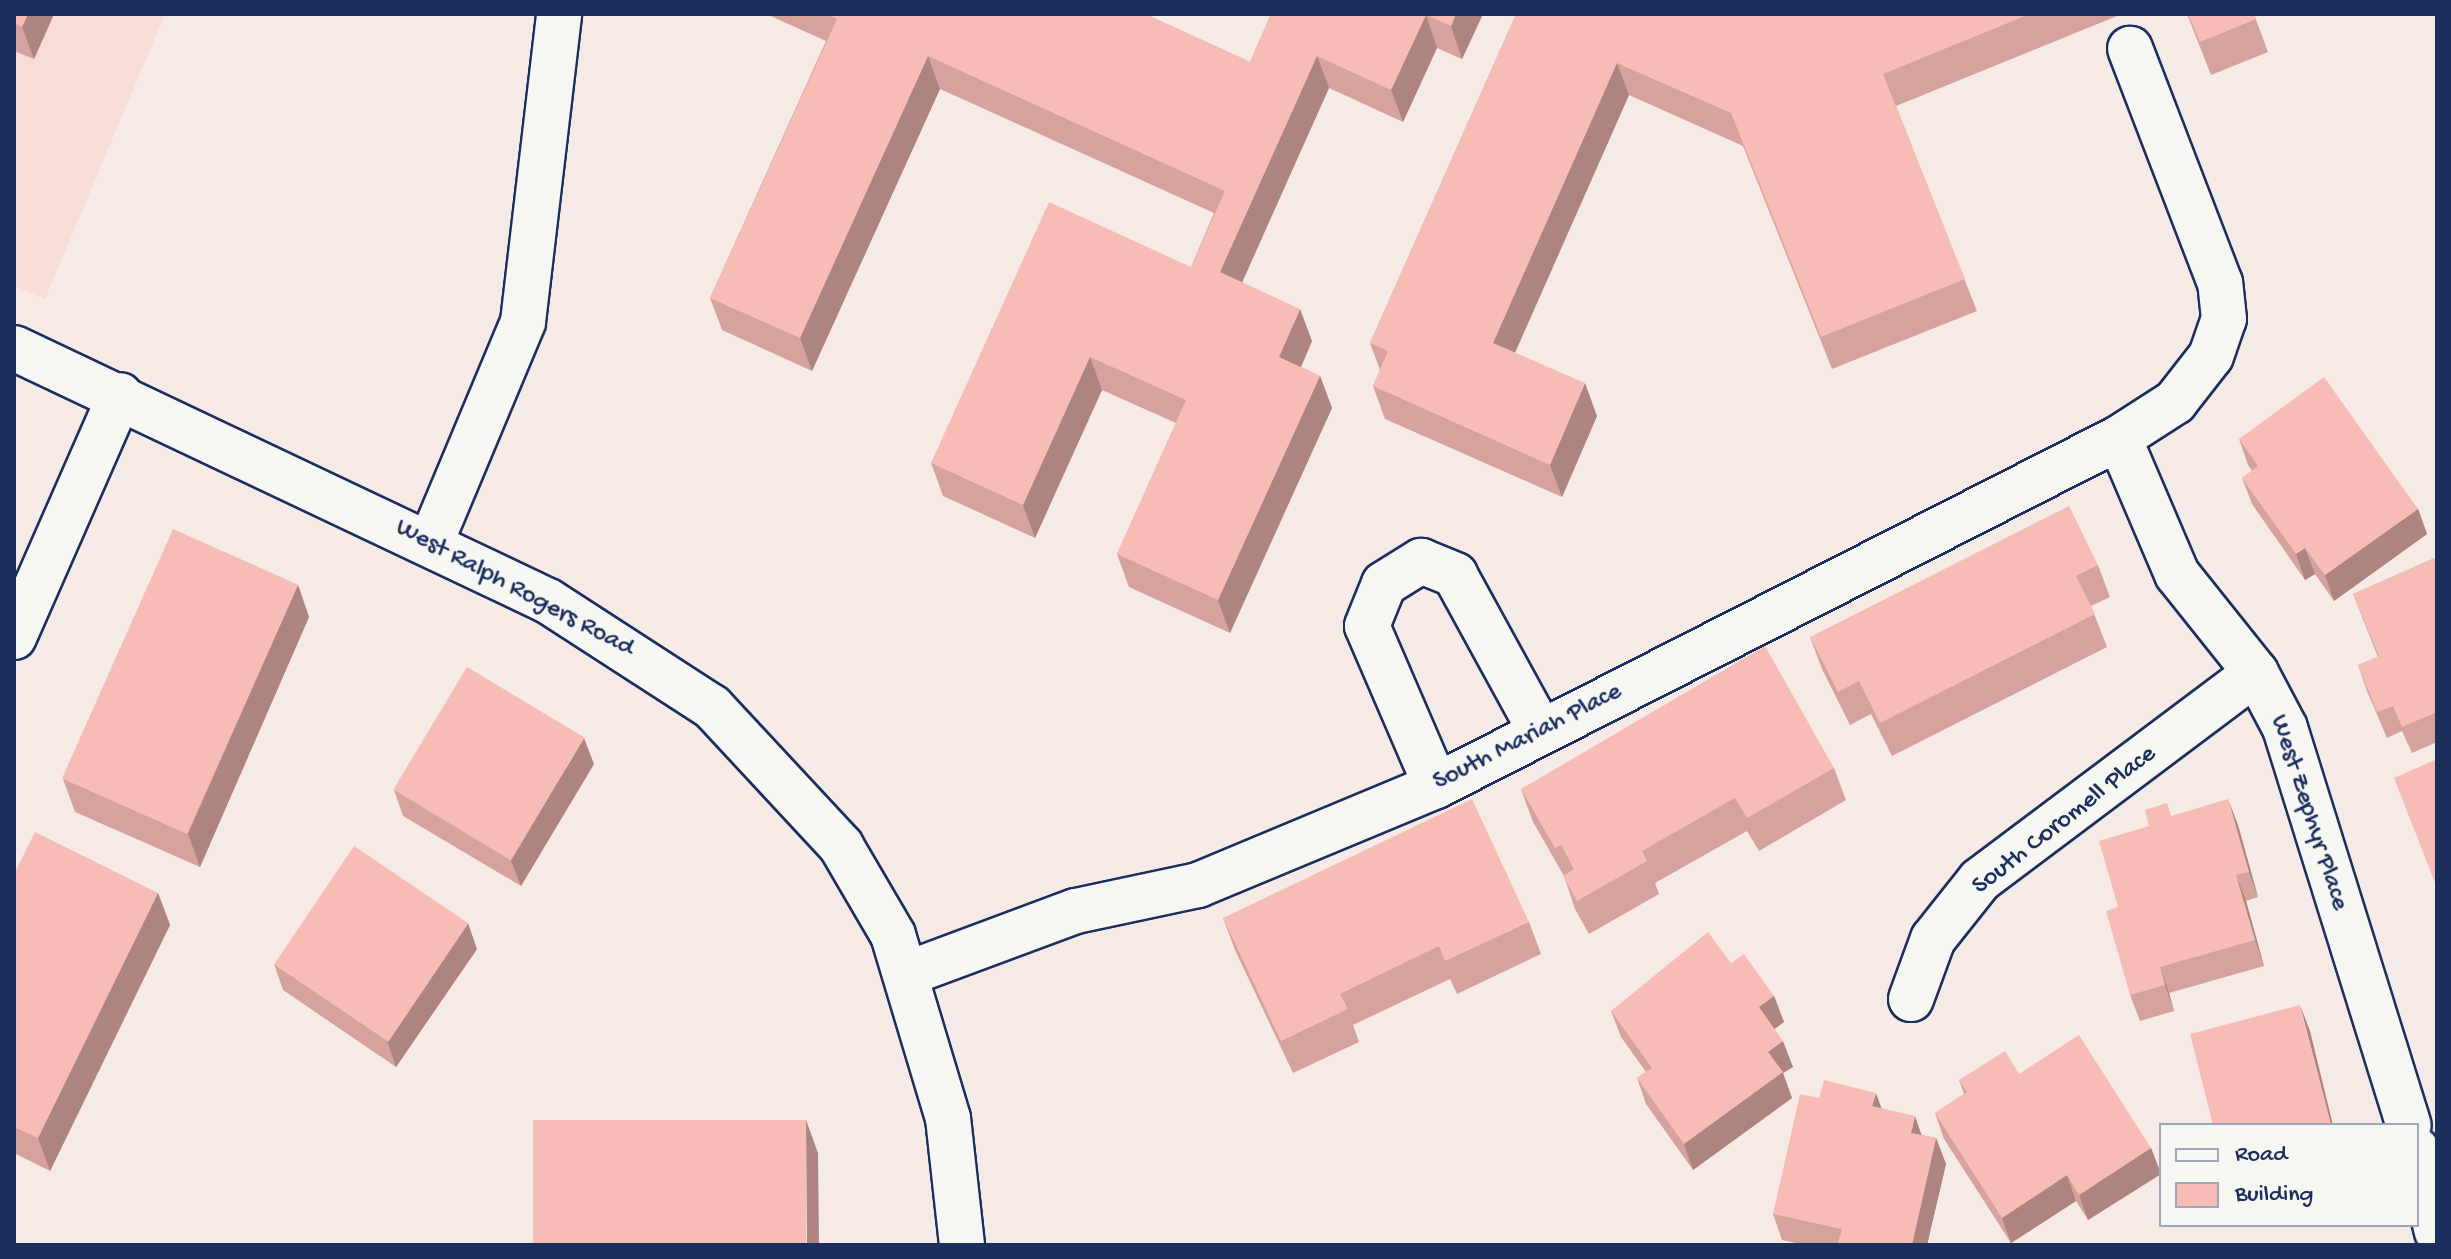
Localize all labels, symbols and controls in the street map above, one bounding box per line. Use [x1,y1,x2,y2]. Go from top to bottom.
street label: West Ralph Rogers Road [389,513,639,665]
street label: South Mariah Place [1429,677,1627,799]
street label: West Zephyr Place [2262,711,2354,915]
street label: South Coromell Place [1967,739,2163,903]
legend [2159,1123,2419,1227]
text: Road [2235,1141,2287,1170]
text: Building [2235,1181,2313,1210]

